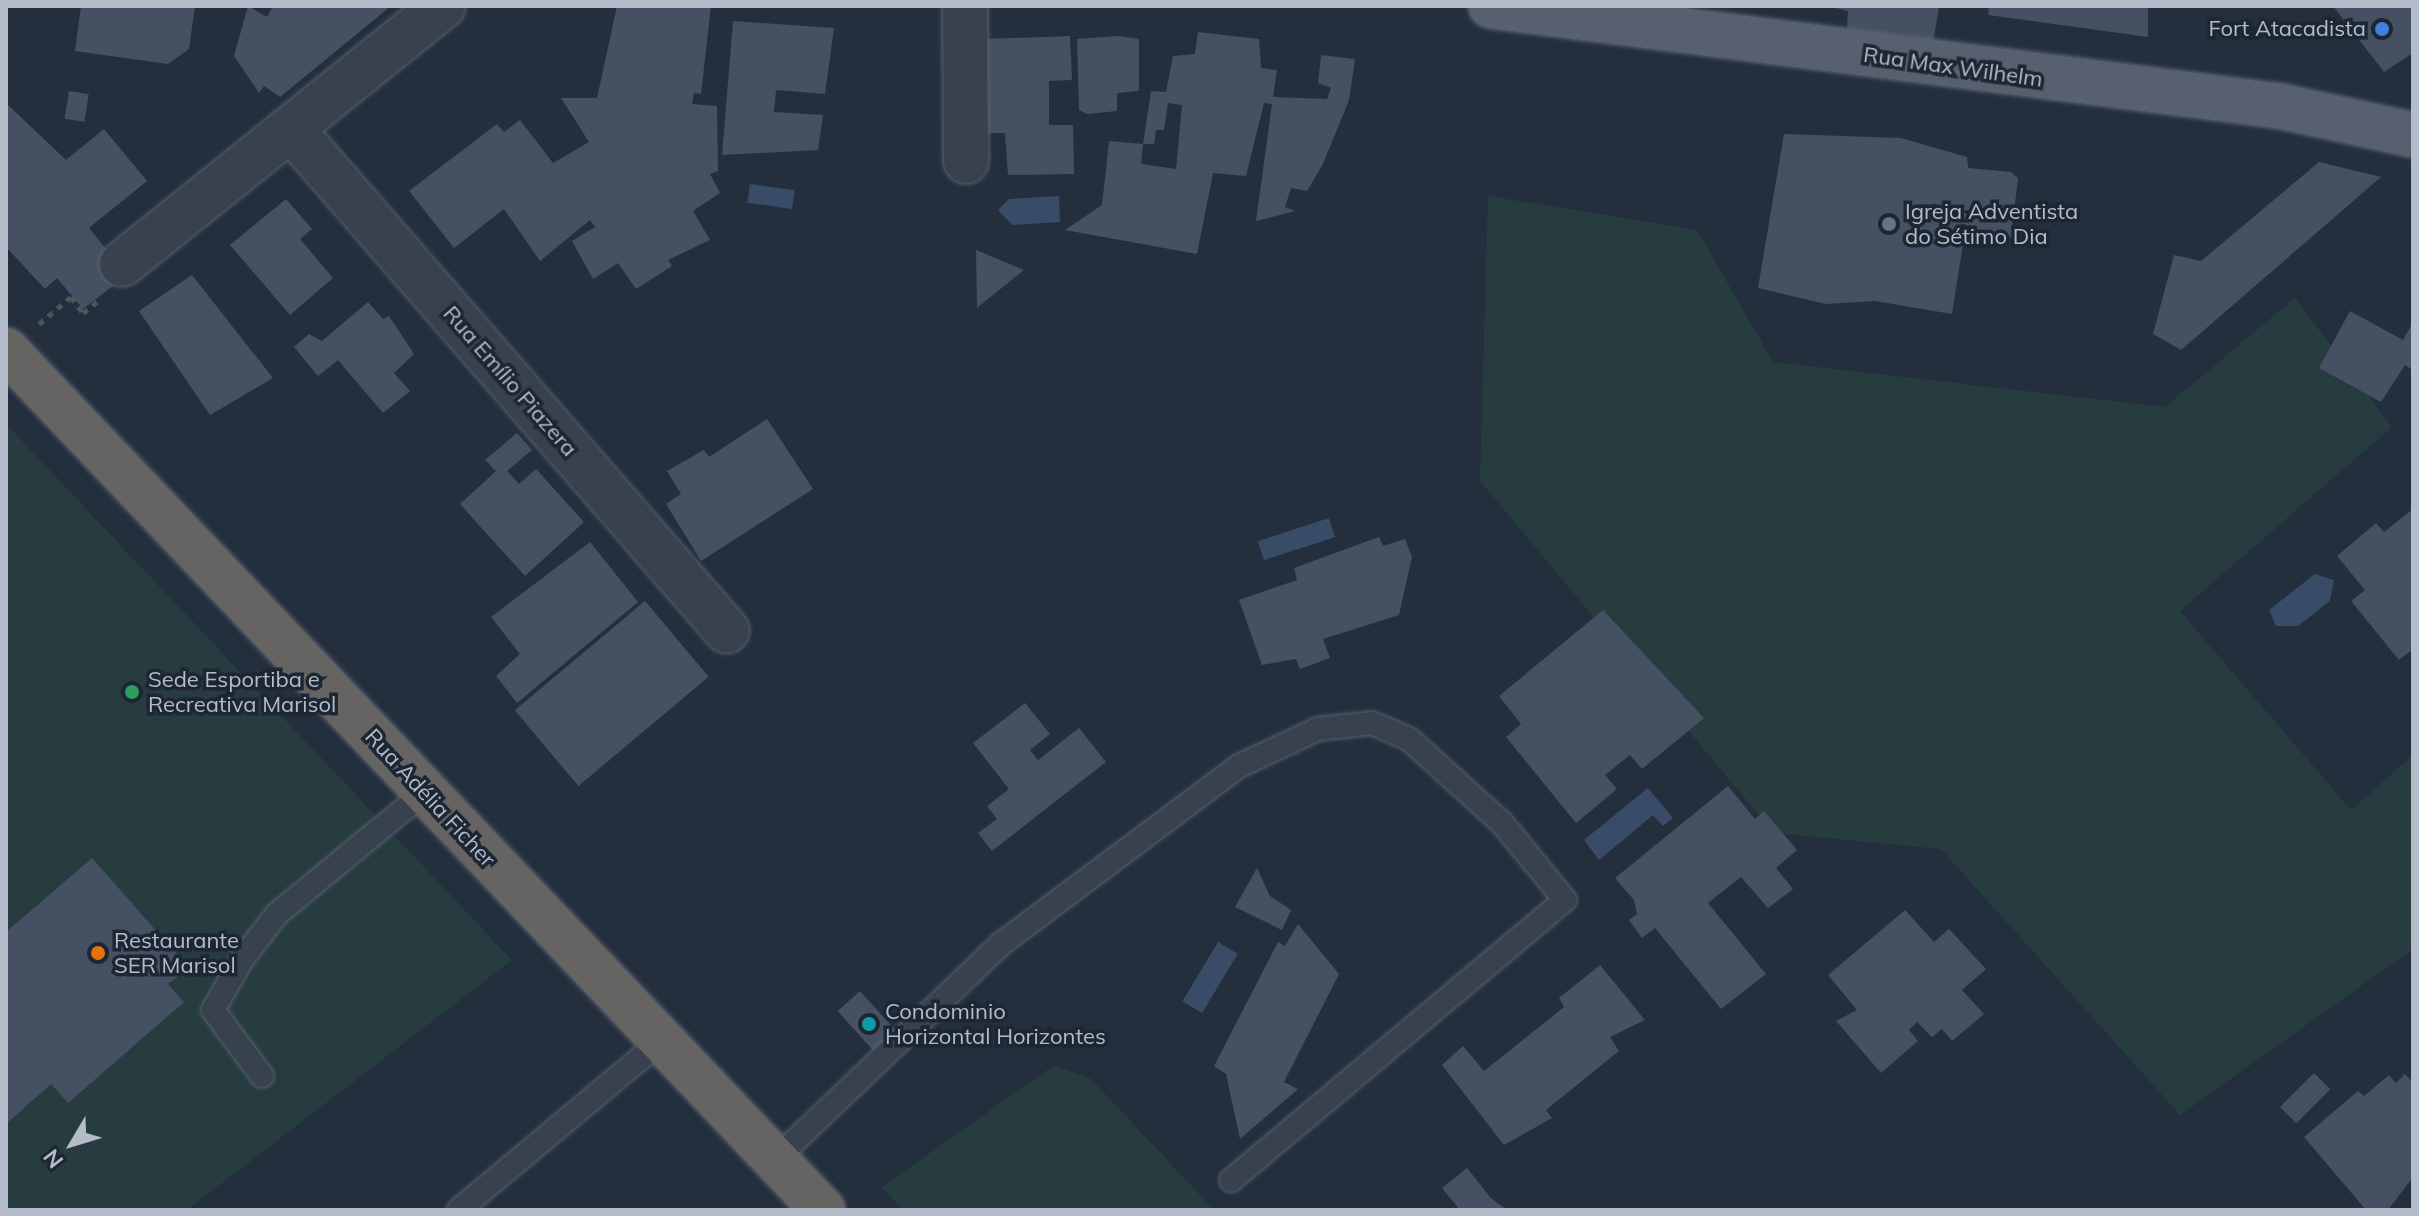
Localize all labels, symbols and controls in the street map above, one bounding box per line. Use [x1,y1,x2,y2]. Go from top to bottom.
place label: Fort Atacadista [2209,16,2366,42]
marker: Fort Atacadista [2373,20,2391,38]
street label: Rua Max Wilhelm [1862,41,2044,93]
place label: Igreja Adventista do Sétimo Dia [1905,198,2078,250]
marker: Igreja Adventista do Sétimo Dia [1880,215,1898,233]
street label: Rua Emílio Piazera [438,301,582,461]
place label: Sede Esportiba e Recreativa Marisol [148,666,336,718]
marker: Sede Esportiba e Recreativa Marisol [123,683,141,701]
street label: Rua Adélia Ficher [359,724,501,872]
place label: Restaurante SER Marisol [114,927,239,978]
marker: Restaurante SER Marisol [89,944,107,962]
place label: Condominio Horizontal Horizontes [885,998,1106,1050]
marker: Condominio Horizontal Horizontes [860,1015,878,1033]
north arrow [32,1104,112,1184]
text: N [37,1144,69,1174]

